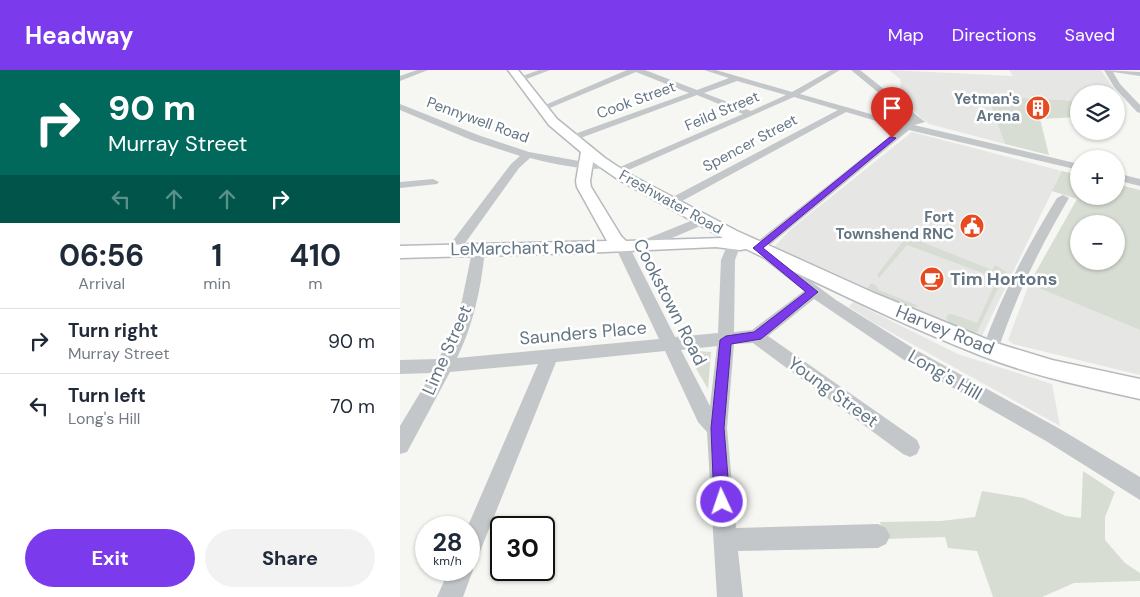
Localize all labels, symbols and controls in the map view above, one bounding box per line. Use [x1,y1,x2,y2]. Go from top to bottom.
text: Headway [25,20,134,51]
text: Map [888,23,924,47]
text: Directions [952,23,1037,47]
text: Saved [1065,23,1115,47]
street label: Cook Street [594,76,678,124]
text: 90 m [108,85,196,131]
map controls [1070,85,1125,270]
button: layers [1070,85,1125,140]
street label: Feild Street [682,86,762,136]
pin [871,87,913,138]
place label: Yetman's Arena [954,89,1020,126]
icon: right [25,90,90,155]
street label: Pennywell Road [424,92,532,148]
icon: arrive [878,94,906,122]
building icon: Yetman's Arena [1025,95,1051,121]
street label: Spencer Street [699,110,801,176]
text: Murray Street [108,129,247,158]
button: + [1070,150,1125,205]
street label: Freshwater Road [616,165,726,239]
icon: left [107,185,135,213]
icon: ahead [160,185,188,213]
icon: ahead [213,185,241,213]
icon: right [266,185,294,213]
place label: Fort Townshend RNC [836,207,954,244]
public building icon: Fort Townshend RNC [959,213,985,239]
button: − [1070,215,1125,270]
street label: Cookstown Road [628,234,712,370]
street label: LeMarchant Road [450,235,596,261]
text: 06:56 [59,236,144,275]
text: 1 [211,236,222,275]
text: 410 [290,236,341,275]
cafe icon: Tim Hortons [919,266,945,292]
place label: Tim Hortons [950,267,1057,291]
text: Arrival [78,273,125,294]
text: min [203,273,231,294]
text: m [308,273,322,294]
street label: Harvey Road [892,299,998,361]
street label: Lime Street [417,301,477,399]
street label: Saunders Place [518,315,648,351]
text: Turn right [68,318,158,343]
icon: right [25,327,53,355]
text: 90 m [328,329,375,354]
text: Murray Street [68,343,169,364]
street label: Long's Hill [904,344,986,406]
street label: Young Street [783,351,883,433]
text: Turn left [68,383,146,408]
icon: left [25,392,53,420]
text: 70 m [330,394,375,419]
text: Long's Hill [68,408,140,429]
position arrow [695,475,747,527]
speed limit sign: 30 [490,516,555,581]
text: 28 [432,526,463,559]
button: Exit [25,529,195,587]
button: Share [205,529,375,587]
text: km/h [433,553,462,569]

